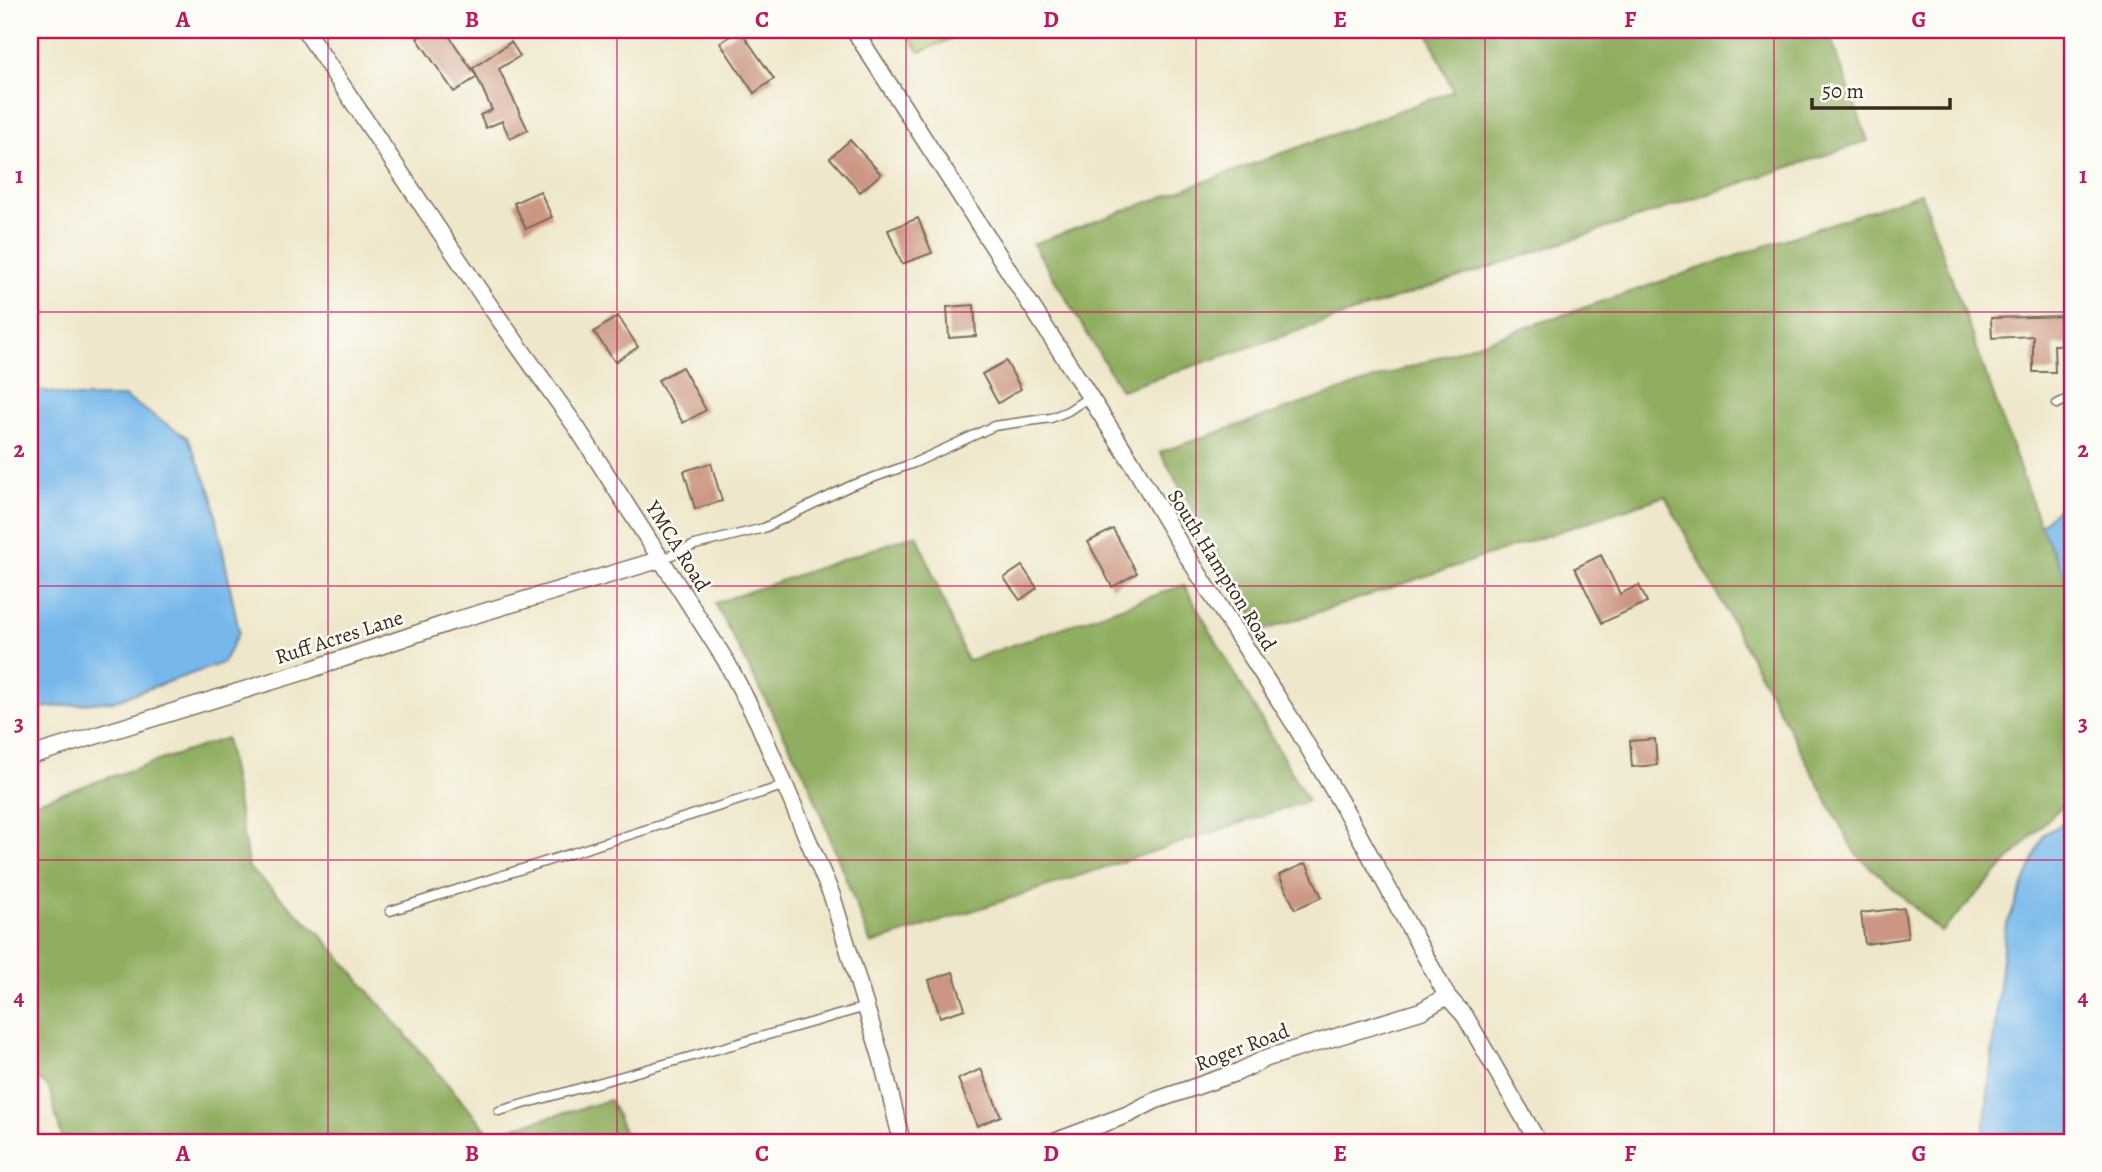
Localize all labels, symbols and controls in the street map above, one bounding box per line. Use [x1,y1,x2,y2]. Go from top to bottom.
text: A [175,4,191,35]
text: B [465,4,479,35]
text: C [755,4,769,35]
text: D [1043,4,1059,35]
text: E [1333,4,1347,35]
text: F [1624,4,1637,35]
text: G [1911,4,1927,35]
scale bar [1812,66,1950,110]
text: 50 m [1822,77,1864,105]
text: 1 [15,160,23,191]
text: 1 [2079,160,2087,191]
text: 2 [13,434,25,465]
text: 2 [2077,434,2089,465]
street label: South Hampton Road [1161,484,1283,657]
street label: YMCA Road [639,494,717,597]
street label: Ruff Acres Lane [271,603,407,671]
text: 3 [14,708,24,739]
text: 3 [2078,708,2088,739]
text: 4 [14,982,25,1013]
text: 4 [2078,982,2089,1013]
street label: Roger Road [1191,1016,1294,1078]
text: A [175,1138,191,1169]
text: B [465,1138,479,1169]
text: C [755,1138,769,1169]
text: D [1043,1138,1059,1169]
text: E [1333,1138,1347,1169]
text: F [1624,1138,1637,1169]
text: G [1911,1138,1927,1169]

